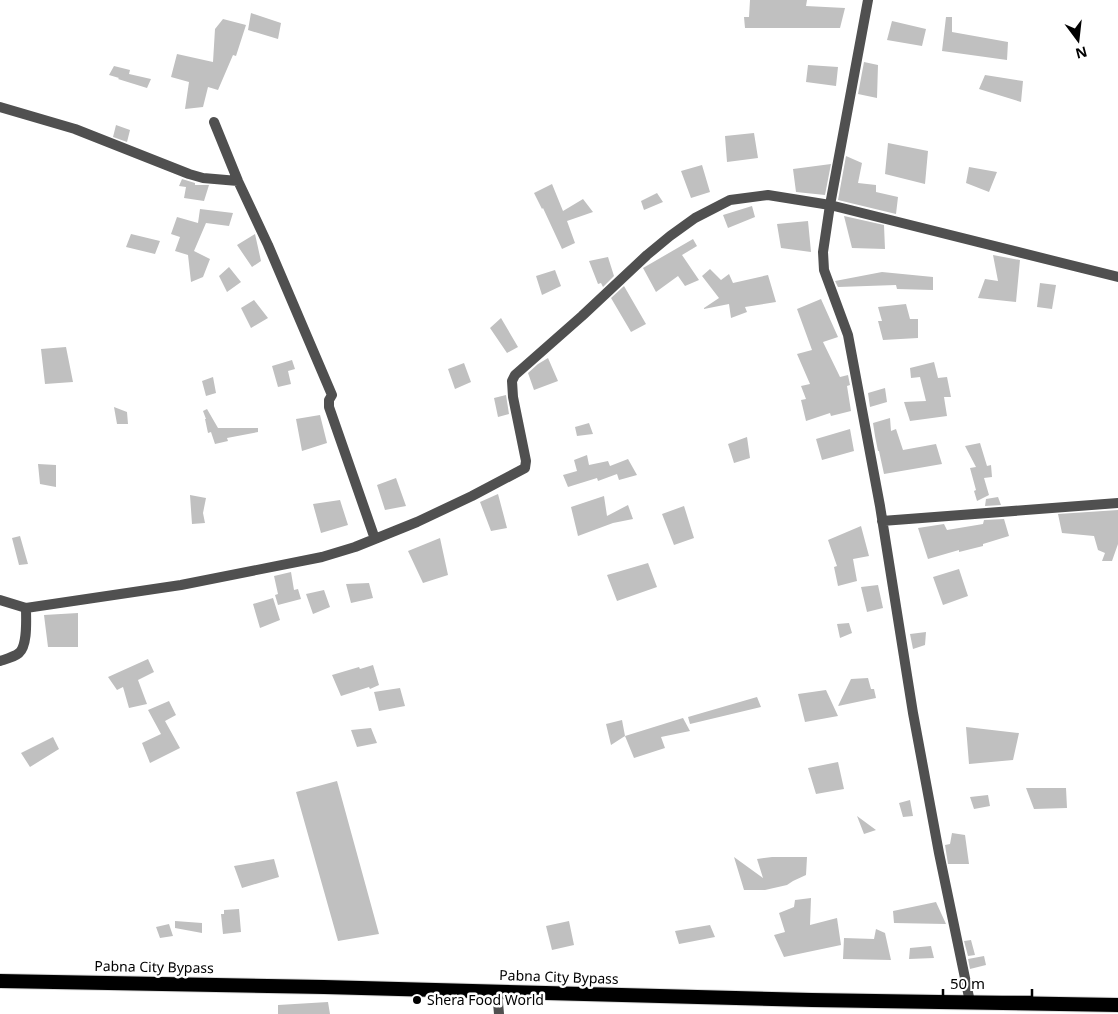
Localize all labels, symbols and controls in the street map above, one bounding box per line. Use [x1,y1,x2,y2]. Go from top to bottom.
north arrow [1053,15,1103,65]
text: N [1074,42,1089,64]
street label: Pabna City Bypass [94,956,214,977]
street label: Pabna City Bypass [499,965,619,988]
scale bar [943,966,1032,998]
text: 50 m [950,973,985,993]
place label: Shera Food World [427,990,544,1009]
marker: Shera Food World [411,994,423,1006]

